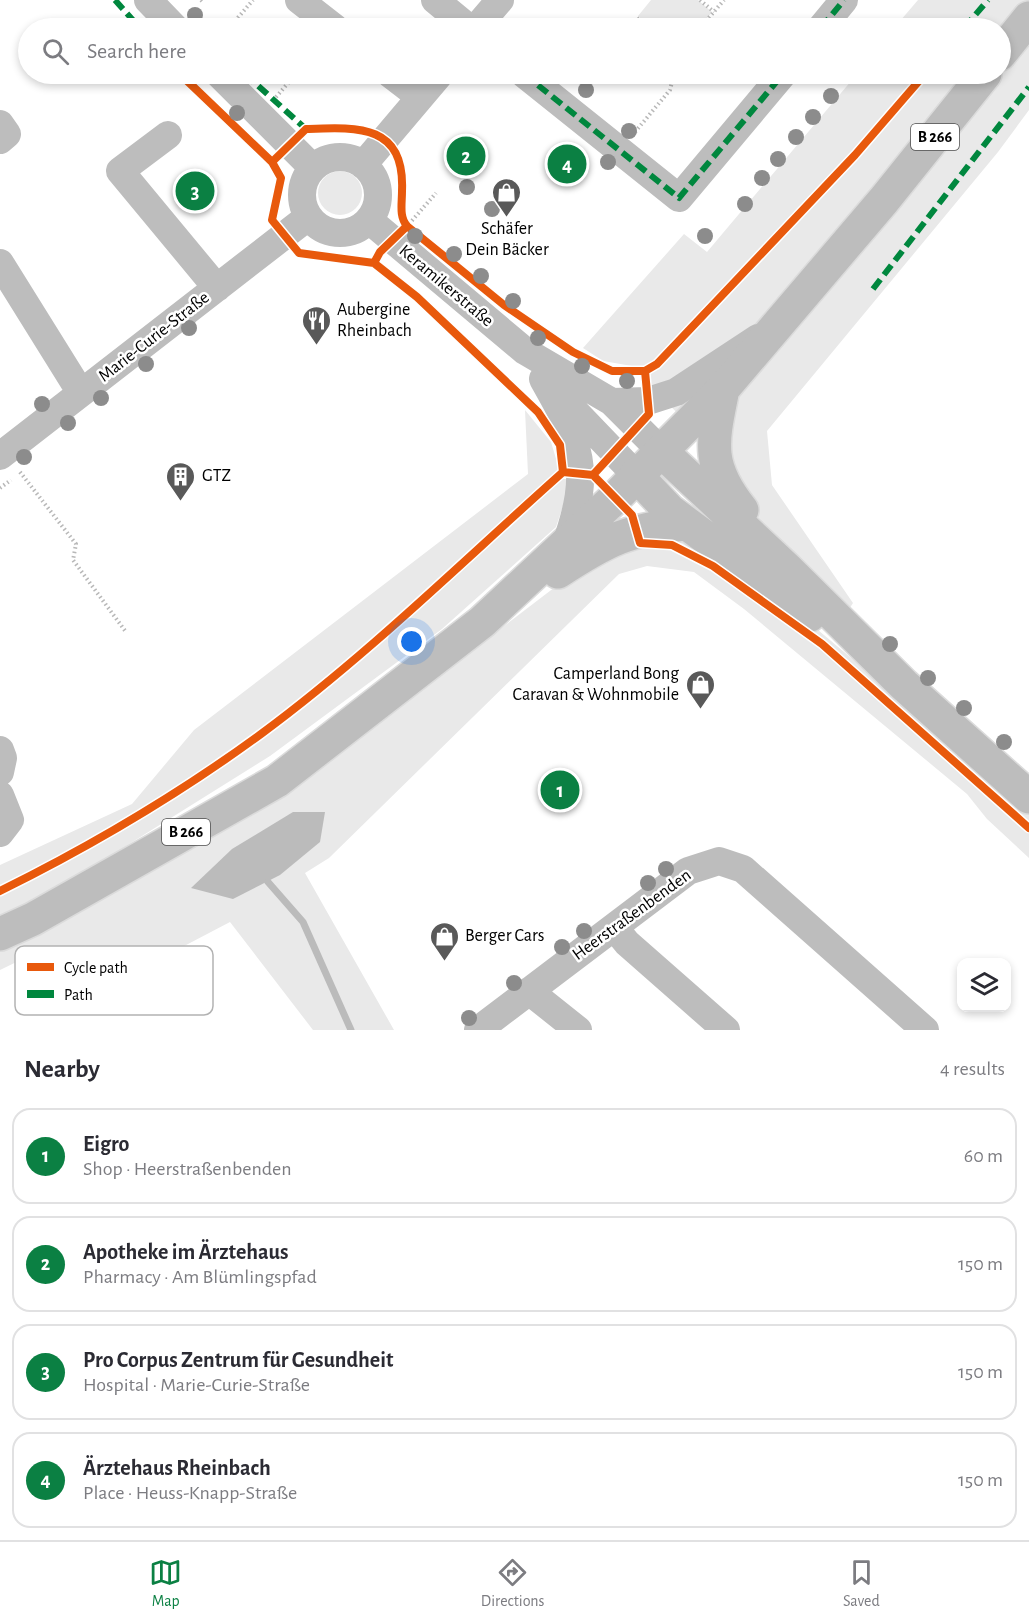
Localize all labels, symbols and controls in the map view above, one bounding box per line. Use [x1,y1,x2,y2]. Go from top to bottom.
search box [18,18,1011,84]
icon: search [39,35,72,68]
text: Search here [87,40,186,62]
road number: B 266 [911,124,959,150]
pin: 2 [446,134,486,178]
pin: 4 [548,142,586,186]
pin: 3 [176,168,214,213]
shop icon: Schäfer Dein Bäcker [491,176,523,218]
place label: Schäfer Dein Bäcker [465,220,549,259]
street label: Keramikerstraße [395,242,497,330]
street label: Marie-Curie-Straße [95,288,213,386]
place label: Aubergine Rheinbach [337,301,412,340]
restaurant icon: Aubergine Rheinbach [300,304,332,346]
building icon: GTZ [165,460,197,502]
place label: GTZ [202,467,231,485]
your location [397,627,426,656]
place label: Camperland Bong Caravan & Wohnmobile [513,665,679,704]
shop icon: Camperland Bong Caravan & Wohnmobile [684,668,716,710]
pin: 1 [540,768,580,812]
road number: B 266 [162,819,210,845]
street label: Heerstraßenbenden [569,866,695,964]
shop icon: Berger Cars [428,920,460,962]
place label: Berger Cars [465,927,544,945]
legend [15,946,213,1015]
map controls [957,958,1011,1012]
button: layers [957,958,1011,1012]
text: Cycle path [64,960,128,977]
text: Path [64,987,93,1003]
text: Nearby [24,1056,100,1082]
text: 4 results [940,1059,1005,1079]
text: Eigro [83,1133,129,1155]
text: 1 [42,1146,49,1166]
text: 60 m [964,1146,1003,1166]
text: Shop · Heerstraßenbenden [83,1159,292,1179]
text: Apotheke im Ärztehaus [83,1241,288,1263]
text: 2 [41,1254,50,1274]
text: 150 m [958,1254,1003,1274]
text: Pharmacy · Am Blümlingspfad [83,1267,317,1287]
text: Pro Corpus Zentrum für Gesundheit [83,1349,393,1371]
text: 3 [41,1362,50,1382]
text: 150 m [958,1362,1003,1382]
text: Hospital · Marie-Curie-Straße [83,1375,310,1395]
text: Ärztehaus Rheinbach [83,1457,271,1479]
text: 4 [40,1470,51,1490]
text: 150 m [958,1470,1003,1490]
text: Place · Heuss-Knapp-Straße [83,1483,297,1503]
tab: Map [149,1556,182,1611]
tab: Directions [481,1556,545,1611]
tab: Saved [843,1556,880,1611]

